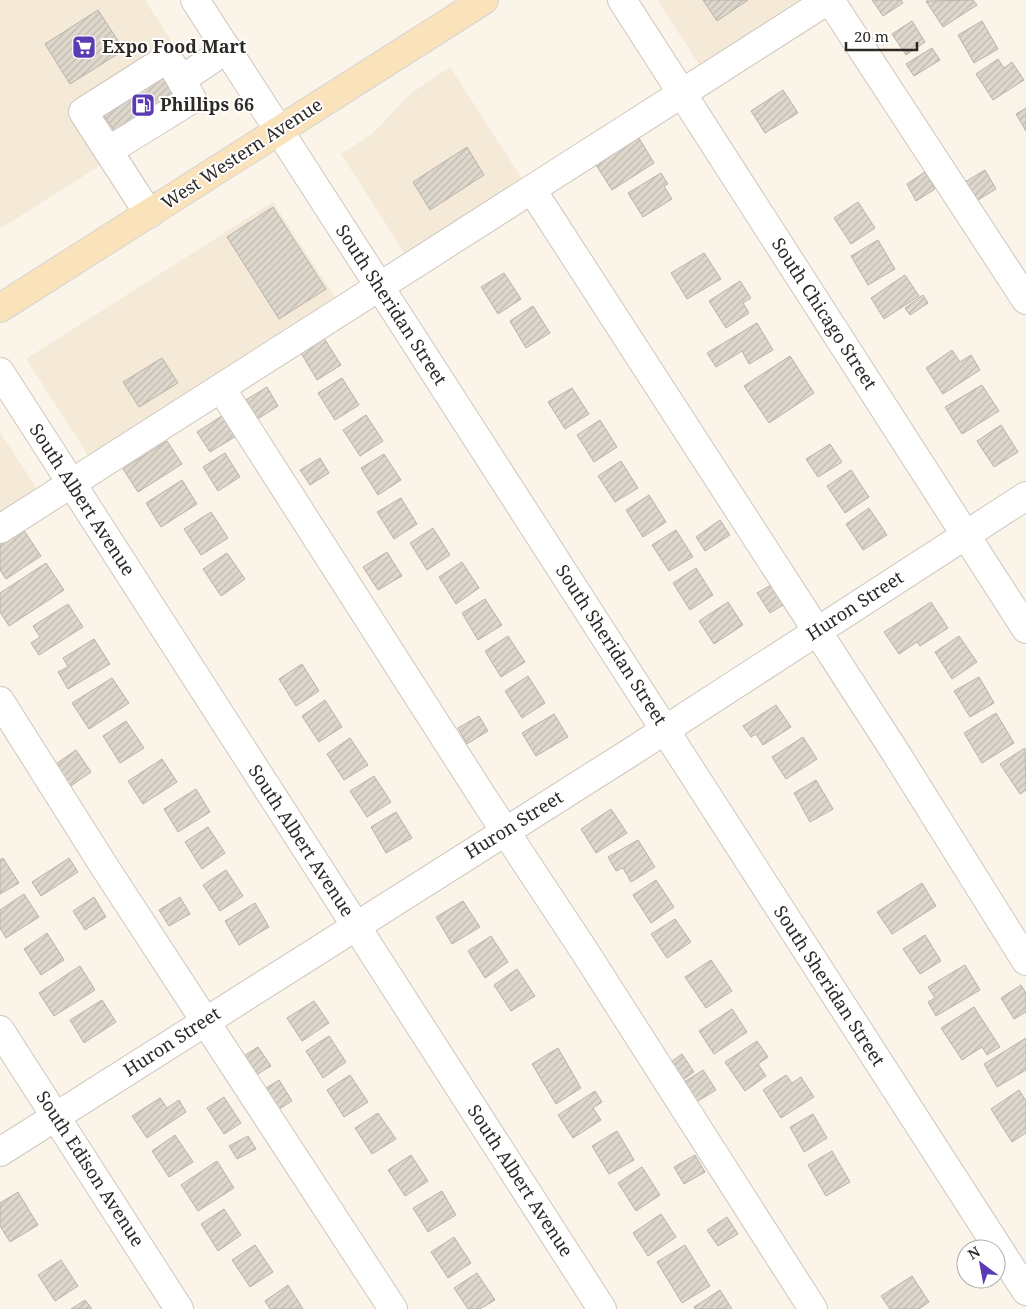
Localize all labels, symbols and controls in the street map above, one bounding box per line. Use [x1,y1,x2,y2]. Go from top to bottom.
scale bar [846,20,917,52]
text: 20 m [854,26,889,46]
supermarket icon: Expo Food Mart [71,34,97,60]
place label: Expo Food Mart [102,34,246,58]
fuel station icon: Phillips 66 [130,92,156,118]
street label: West Western Avenue [156,92,326,214]
place label: Phillips 66 [160,92,254,116]
street label: South Sheridan Street [331,220,453,389]
street label: South Chicago Street [767,233,883,394]
street label: South Albert Avenue [25,419,141,580]
street label: South Sheridan Street [551,560,673,729]
street label: Huron Street [801,565,908,645]
street label: South Albert Avenue [244,760,360,921]
street label: Huron Street [460,785,567,864]
street label: South Sheridan Street [769,901,891,1070]
street label: Huron Street [118,1001,225,1081]
street label: South Edison Avenue [31,1086,150,1251]
street label: South Albert Avenue [463,1100,579,1261]
north arrow [956,1239,1006,1289]
text: N [964,1242,984,1264]

